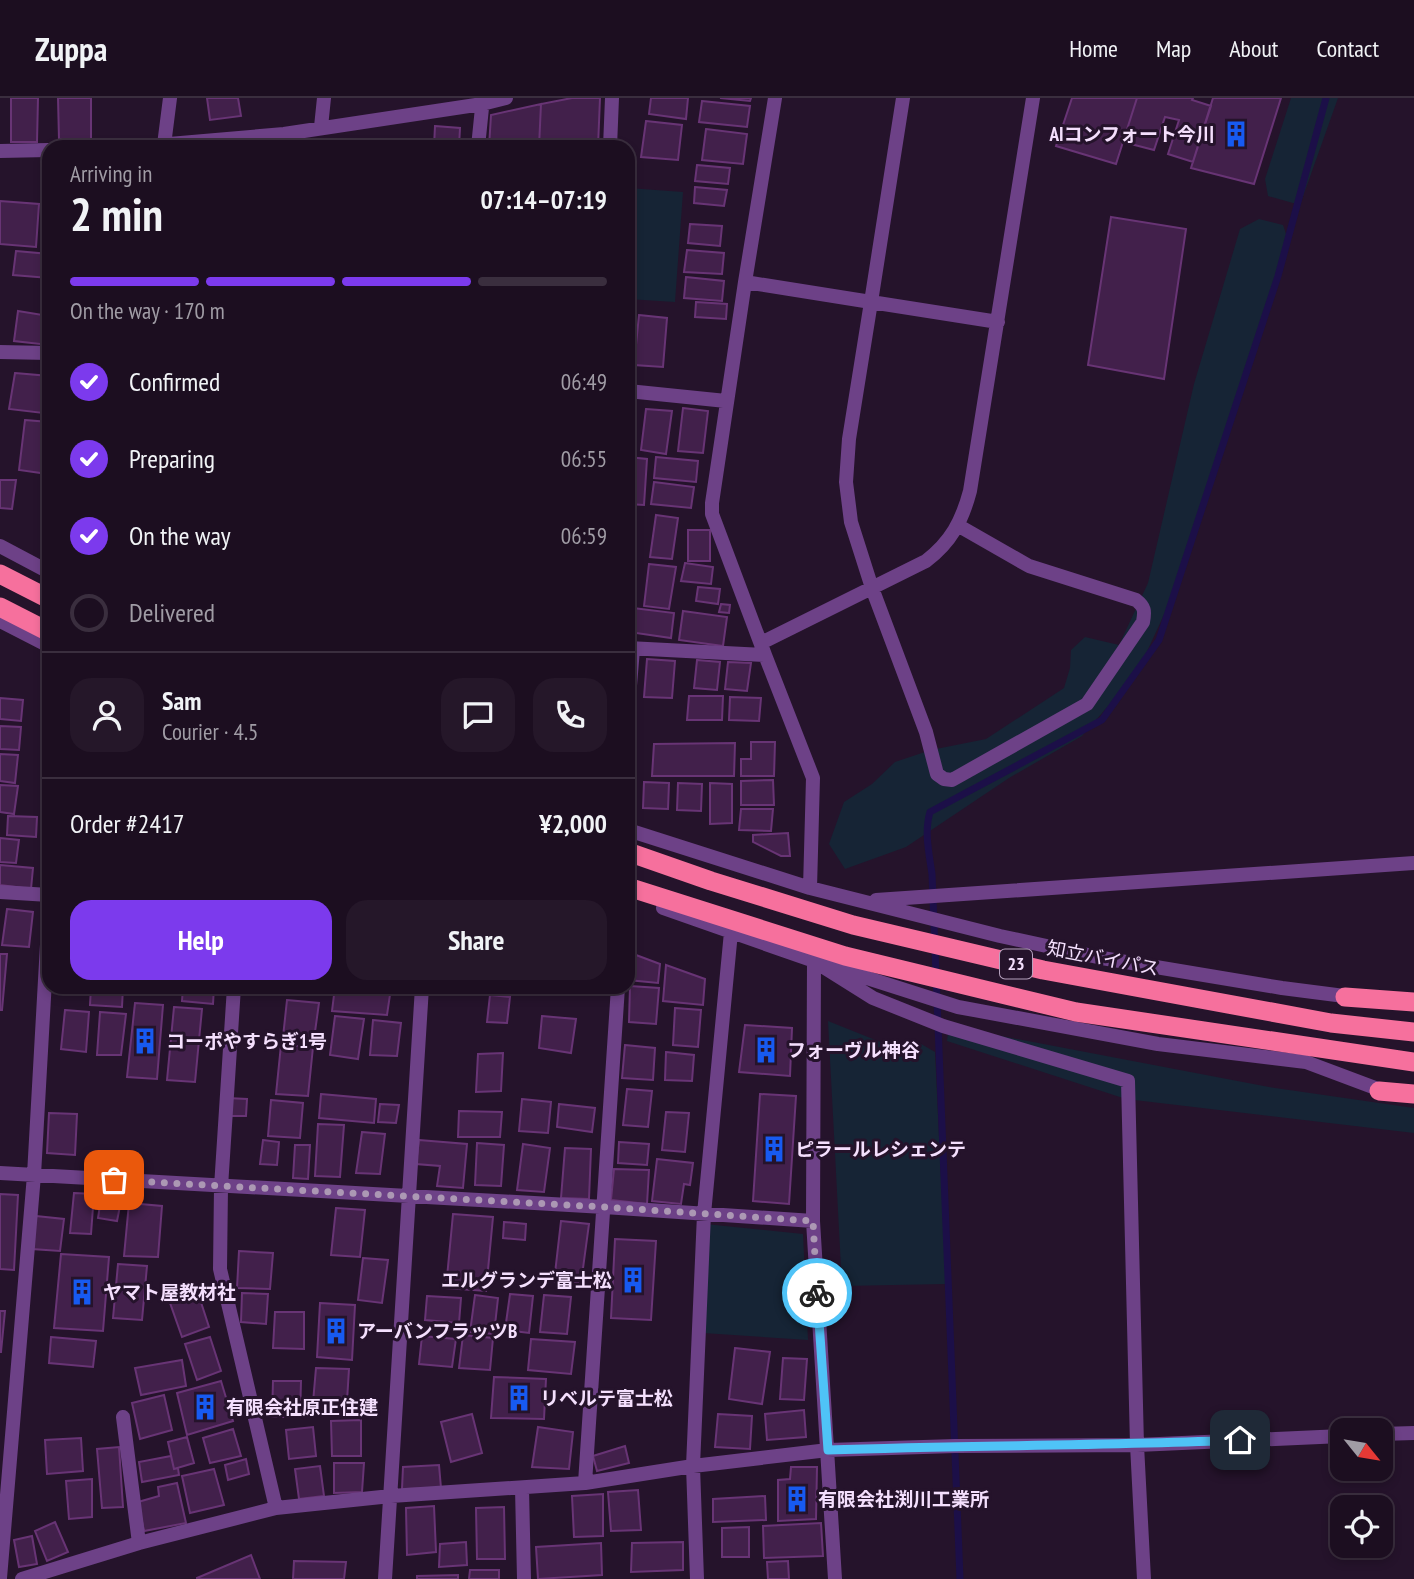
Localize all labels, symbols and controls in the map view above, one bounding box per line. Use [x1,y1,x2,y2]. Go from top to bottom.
text: Zuppa [35,27,107,70]
text: Home [1069,33,1118,64]
text: Map [1156,33,1191,64]
text: About [1229,33,1278,64]
text: Contact [1316,33,1379,64]
building icon: AIコンフォート今川 [1221,119,1251,149]
place label: AIコンフォート今川 [1049,122,1215,146]
text: Arriving in [70,159,152,188]
text: 07:14–07:19 [480,183,607,216]
text: 2 min [70,184,163,244]
text: On the way · 170 m [70,296,225,325]
icon: check [70,363,108,401]
text: Confirmed [129,365,220,398]
text: 06:49 [561,367,607,396]
icon: check [70,440,108,478]
text: Preparing [129,442,215,475]
text: 06:55 [561,444,607,473]
icon: check [70,517,108,555]
text: On the way [129,519,231,552]
text: 06:59 [561,521,607,550]
text: Delivered [129,596,215,629]
button: person [70,678,144,752]
button: chat [441,678,515,752]
button: phone [533,678,607,752]
text: Sam [162,684,201,717]
text: Courier · 4.5 [162,717,258,746]
text: Order #2417 [70,807,185,840]
text: ¥2,000 [539,807,607,840]
button: Help [70,900,332,980]
button: Share [346,900,607,980]
street label: 知立バイパス [1045,935,1161,981]
road number: 23 [1000,950,1032,978]
building icon: コーポやすらぎ1号 [130,1026,160,1056]
place label: コーポやすらぎ1号 [166,1029,327,1053]
building icon: フォーヴル神谷 [751,1035,781,1065]
place label: フォーヴル神谷 [787,1038,920,1062]
building icon: ピラールレシェンテ [759,1134,789,1164]
place label: ピラールレシェンテ [795,1137,966,1161]
pin [84,1150,144,1210]
icon: bag [95,1161,133,1199]
courier [782,1258,852,1328]
building icon: エルグランデ富士松 [618,1265,648,1295]
place label: エルグランデ富士松 [441,1268,612,1292]
icon: bike [798,1274,836,1312]
building icon: ヤマト屋教材社 [67,1277,97,1307]
place label: ヤマト屋教材社 [103,1280,236,1304]
building icon: アーバンフラッツB [321,1316,351,1346]
place label: アーバンフラッツB [357,1319,517,1343]
building icon: リベルテ富士松 [504,1383,534,1413]
place label: リベルテ富士松 [540,1386,673,1410]
building icon: 有限会社原正住建 [190,1392,220,1422]
place label: 有限会社原正住建 [226,1395,378,1419]
pin [1210,1410,1270,1470]
north arrow [1330,1418,1393,1480]
map controls [1330,1418,1393,1558]
icon: home [1221,1421,1259,1459]
building icon: 有限会社渕川工業所 [782,1484,812,1514]
place label: 有限会社渕川工業所 [818,1487,989,1511]
button: locate [1330,1495,1393,1558]

